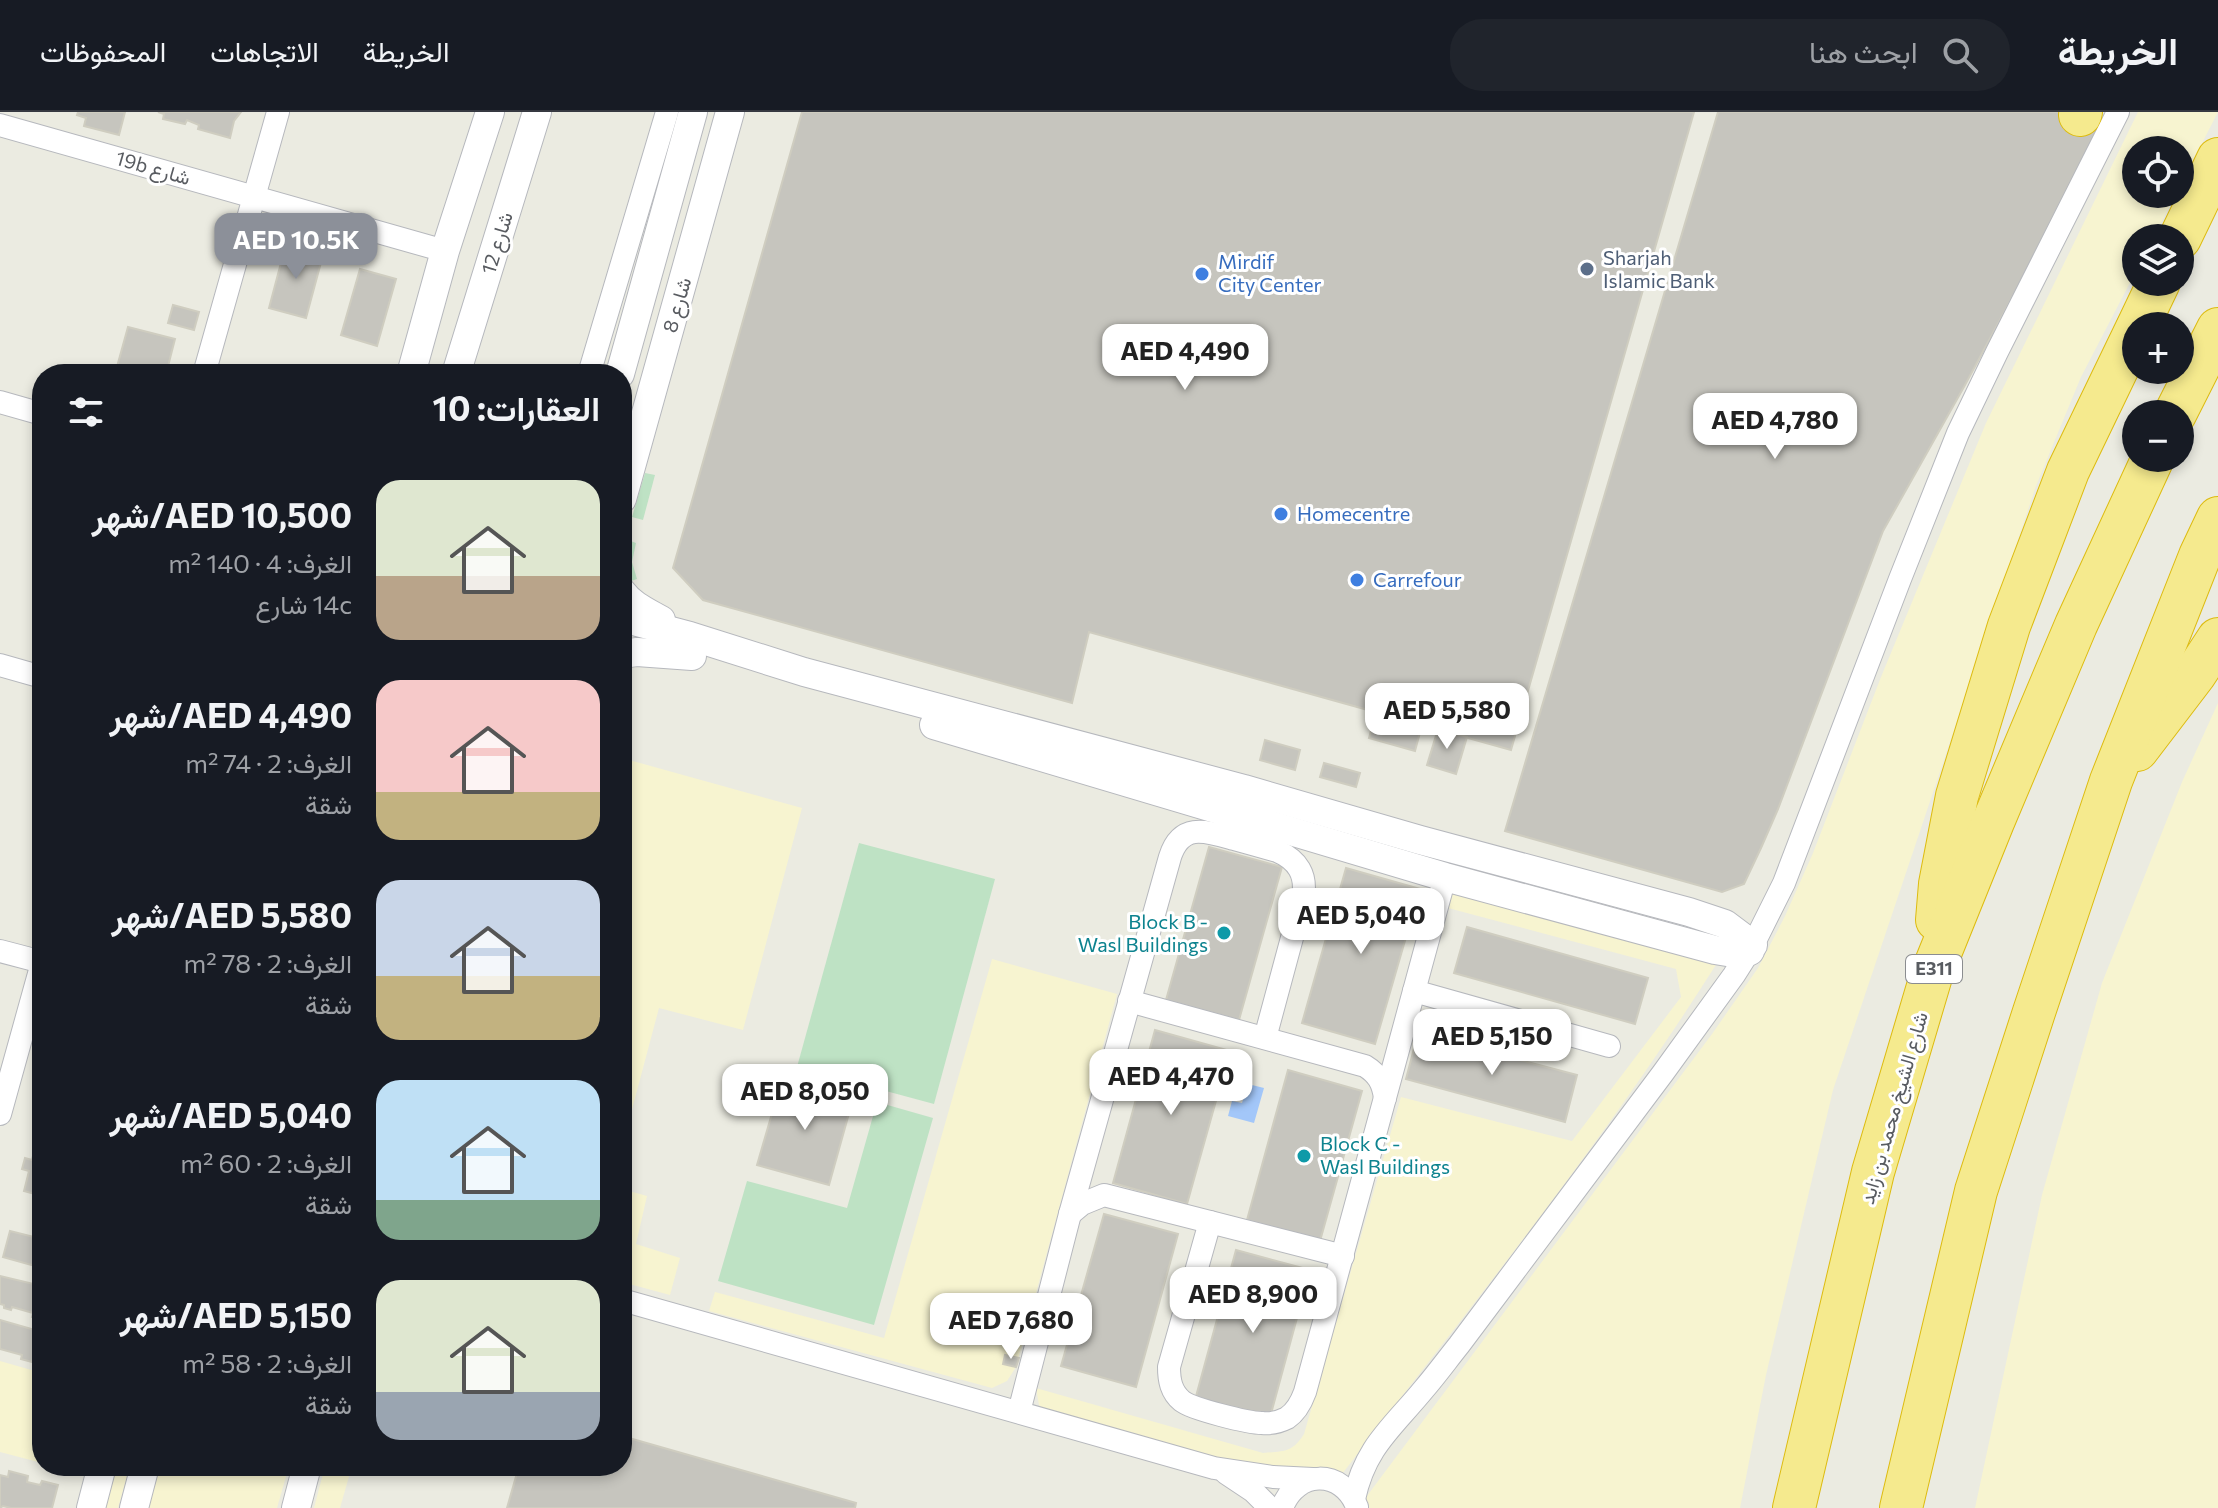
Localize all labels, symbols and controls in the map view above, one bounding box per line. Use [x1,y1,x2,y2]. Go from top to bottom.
search box [1450,19,2010,91]
text: الخريطة [2058,26,2178,73]
text: ابحث هنا [1809,32,1918,69]
icon: search [1938,33,1982,77]
text: المحفوظات [40,34,166,68]
text: الاتجاهات [210,34,319,68]
text: الخريطة [363,34,449,68]
map controls [2122,136,2194,472]
button: locate [2122,136,2194,208]
street label: 19b شارع [112,145,193,192]
street label: شارع 12 [475,209,520,278]
pin: AED 10.5K [204,213,388,281]
text: AED 10.5K [232,223,360,254]
button: layers [2122,224,2194,296]
place label: Sharjah Islamic Bank [1603,245,1715,292]
place label: Mirdif City Center [1218,249,1322,296]
marker: Sharjah Islamic Bank [1578,260,1596,278]
marker: Mirdif City Center [1193,265,1211,283]
street label: شارع 8 [657,274,698,336]
button: + [2122,312,2194,384]
pin: AED 4,490 [1093,324,1277,392]
text: AED 4,490 [1120,334,1250,365]
text: العقارات: 10 [433,386,600,428]
icon: filters [64,390,108,434]
pin: AED 4,780 [1683,393,1867,461]
button: − [2122,400,2194,472]
text: AED 4,780 [1711,403,1839,434]
text: AED 10,500/شهر [92,493,352,535]
place label: Homecentre [1297,501,1410,525]
marker: Homecentre [1272,505,1290,523]
icon: home [440,512,536,608]
text: الغرف: 4 · 140 m² [168,547,352,578]
place label: Carrefour [1373,567,1462,591]
marker: Carrefour [1348,571,1366,589]
text: 14c شارع [255,588,352,619]
pin: AED 5,580 [1355,683,1539,751]
text: AED 4,490/شهر [109,693,352,735]
text: AED 5,580 [1383,693,1511,724]
icon: home [440,712,536,808]
text: الغرف: 2 · 74 m² [185,747,352,778]
text: شقة [305,788,352,819]
pin: AED 5,040 [1269,888,1453,956]
text: AED 5,580/شهر [112,893,352,935]
text: AED 5,040 [1296,898,1426,929]
place label: Block B - Wasl Buildings [1078,909,1208,956]
icon: home [440,912,536,1008]
marker: Block B - Wasl Buildings [1215,924,1233,942]
text: الغرف: 2 · 78 m² [184,947,352,978]
road number: E311 [1906,955,1962,983]
text: شقة [305,988,352,1019]
pin: AED 5,150 [1400,1009,1584,1077]
street label: شارع الشيخ محمد بن زايد [1854,1009,1935,1207]
text: AED 5,150 [1431,1019,1553,1050]
pin: AED 4,470 [1079,1049,1263,1117]
text: AED 4,470 [1107,1059,1235,1090]
pin: AED 8,050 [713,1064,897,1132]
text: AED 8,050 [740,1074,870,1105]
text: AED 5,040/شهر [109,1093,352,1135]
icon: home [440,1112,536,1208]
place label: Block C - Wasl Buildings [1320,1131,1450,1178]
text: الغرف: 2 · 60 m² [180,1147,352,1178]
marker: Block C - Wasl Buildings [1295,1147,1313,1165]
text: شقة [305,1188,352,1219]
pin: AED 8,900 [1161,1267,1345,1335]
text: AED 8,900 [1188,1277,1318,1308]
text: AED 5,150/شهر [120,1293,352,1335]
pin: AED 7,680 [919,1293,1103,1361]
text: AED 7,680 [948,1303,1074,1334]
icon: home [440,1312,536,1408]
text: الغرف: 2 · 58 m² [182,1347,352,1378]
text: شقة [305,1388,352,1419]

